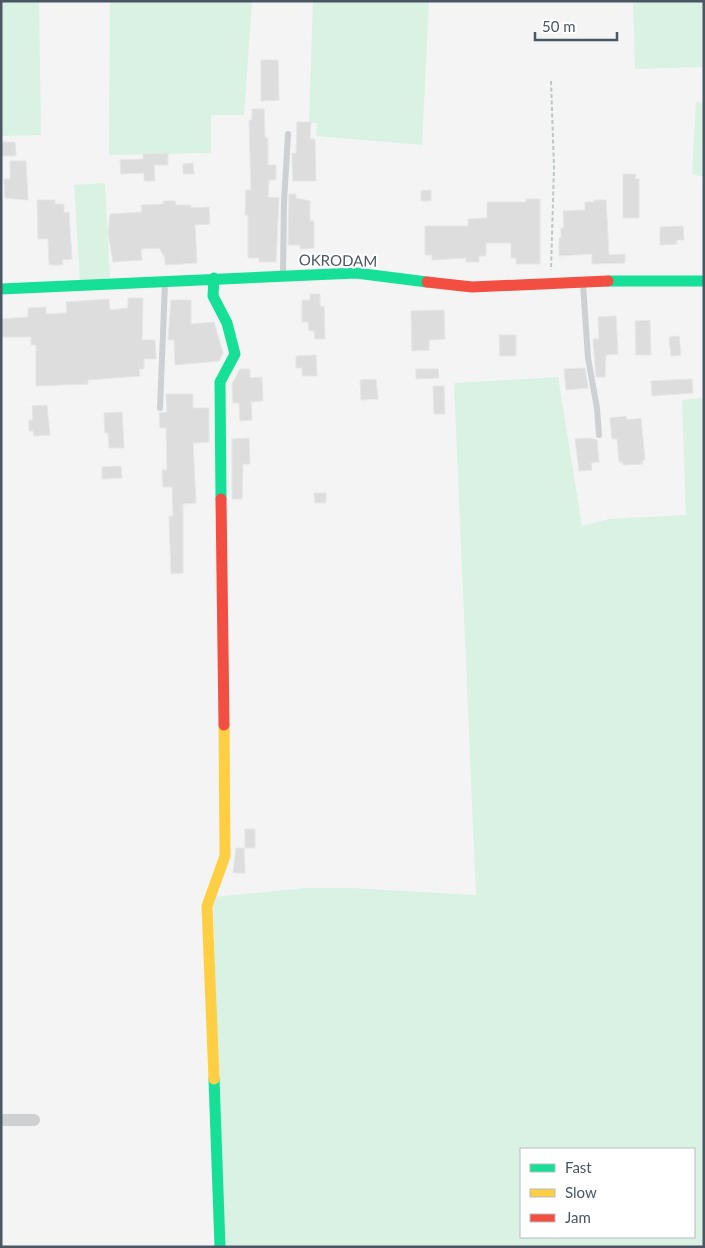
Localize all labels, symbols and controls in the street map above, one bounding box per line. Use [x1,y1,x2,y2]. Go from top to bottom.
scale bar [535,10,618,42]
text: 50 m [542,17,576,35]
street label: OKRODAM [299,250,377,270]
legend [520,1148,695,1238]
text: Fast [565,1158,592,1176]
text: Slow [565,1183,597,1201]
text: Jam [565,1208,591,1226]

